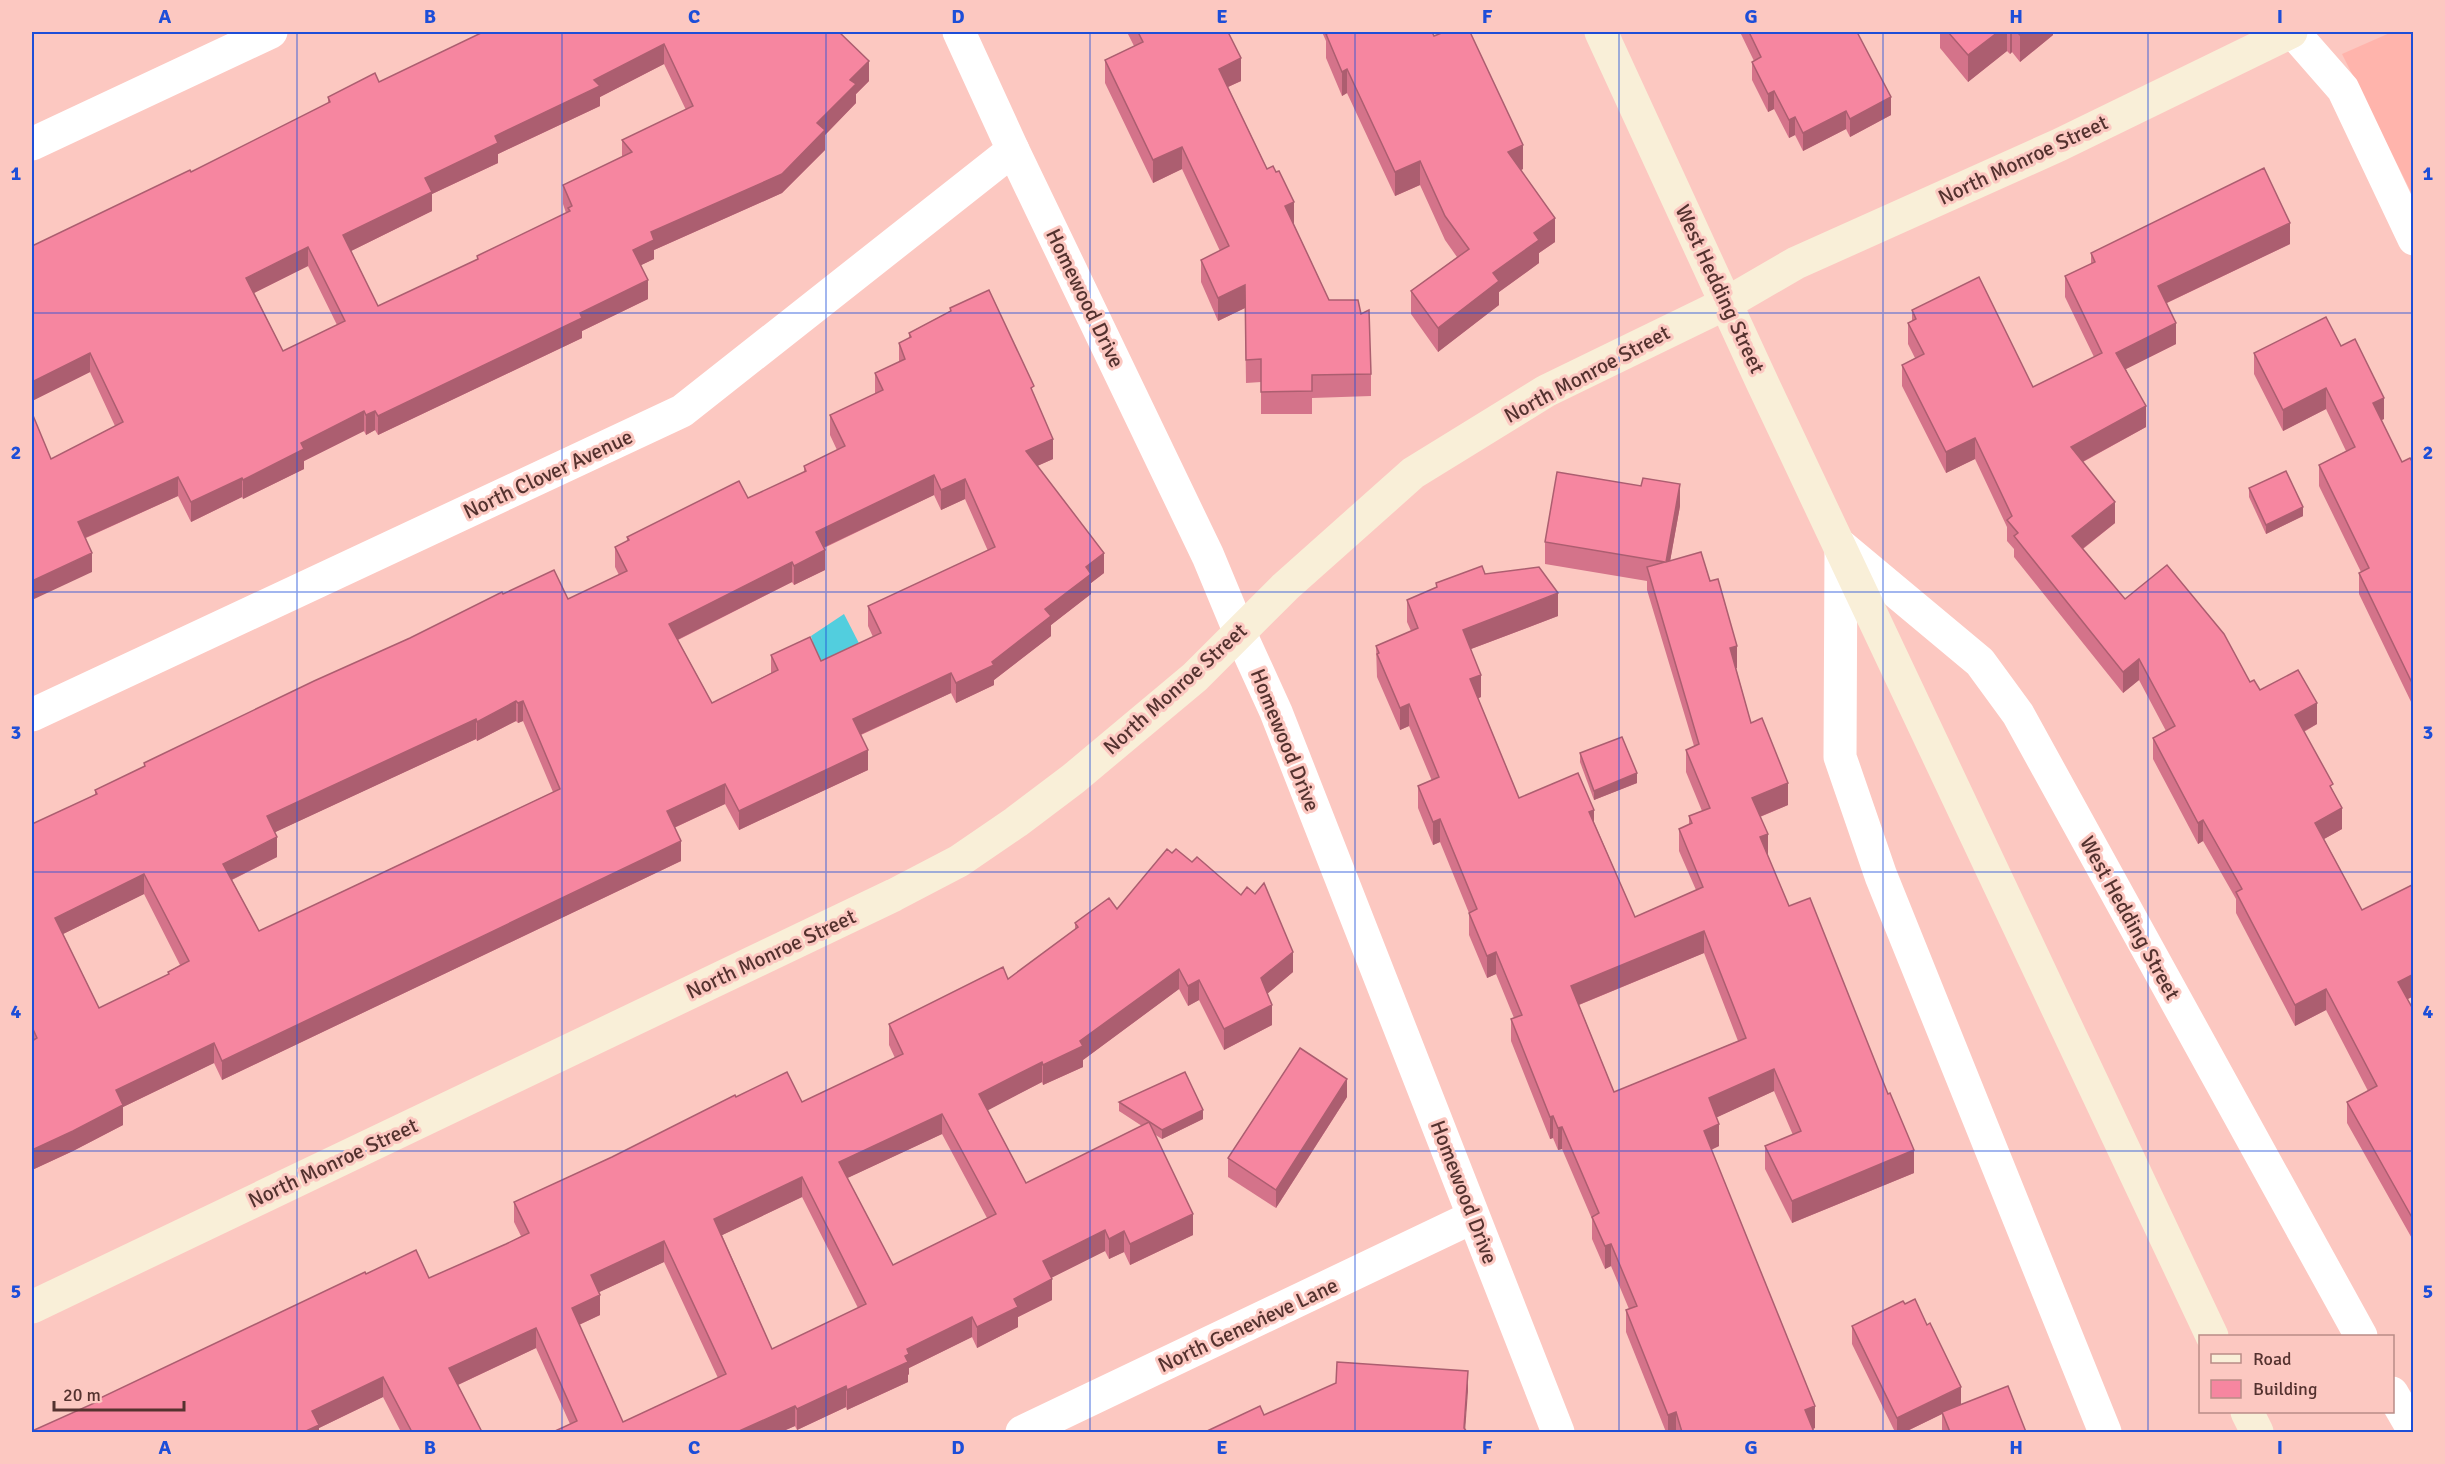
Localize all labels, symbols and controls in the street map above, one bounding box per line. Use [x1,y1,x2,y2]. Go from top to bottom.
text: A [159,4,172,29]
text: B [424,4,436,29]
text: C [688,4,700,29]
text: D [951,4,965,29]
text: E [1216,4,1228,29]
text: F [1482,4,1493,29]
text: G [1744,4,1758,29]
text: H [2009,4,2023,29]
text: I [2277,4,2283,29]
street label: North Monroe Street [1934,109,2112,211]
text: 1 [11,161,22,186]
text: 1 [2423,161,2434,186]
street label: West Hedding Street [1670,201,1770,377]
street label: Homewood Drive [1040,224,1130,372]
street label: North Monroe Street [1500,319,1674,429]
street label: North Clover Avenue [459,423,637,525]
text: 2 [11,440,21,465]
text: 2 [2423,440,2433,465]
street label: North Monroe Street [1098,618,1252,760]
street label: Homewood Drive [1245,665,1325,815]
text: 3 [11,720,21,745]
text: 3 [2423,720,2433,745]
street label: West Hedding Street [2074,832,2186,1004]
street label: North Monroe Street [682,903,860,1005]
text: 4 [11,999,22,1024]
text: 4 [2423,999,2434,1024]
street label: North Monroe Street [244,1112,422,1214]
street label: Homewood Drive [1425,1117,1503,1267]
street label: North Genevieve Lane [1154,1272,1342,1378]
text: 5 [11,1279,21,1304]
text: 5 [2423,1279,2433,1304]
legend [2199,1335,2394,1413]
text: Road [2253,1348,2292,1370]
scale bar [54,1374,184,1412]
text: Building [2253,1378,2317,1400]
text: 20 m [63,1384,101,1406]
text: A [159,1435,172,1460]
text: B [424,1435,436,1460]
text: C [688,1435,700,1460]
text: D [951,1435,965,1460]
text: E [1216,1435,1228,1460]
text: F [1482,1435,1493,1460]
text: G [1744,1435,1758,1460]
text: H [2009,1435,2023,1460]
text: I [2277,1435,2283,1460]

